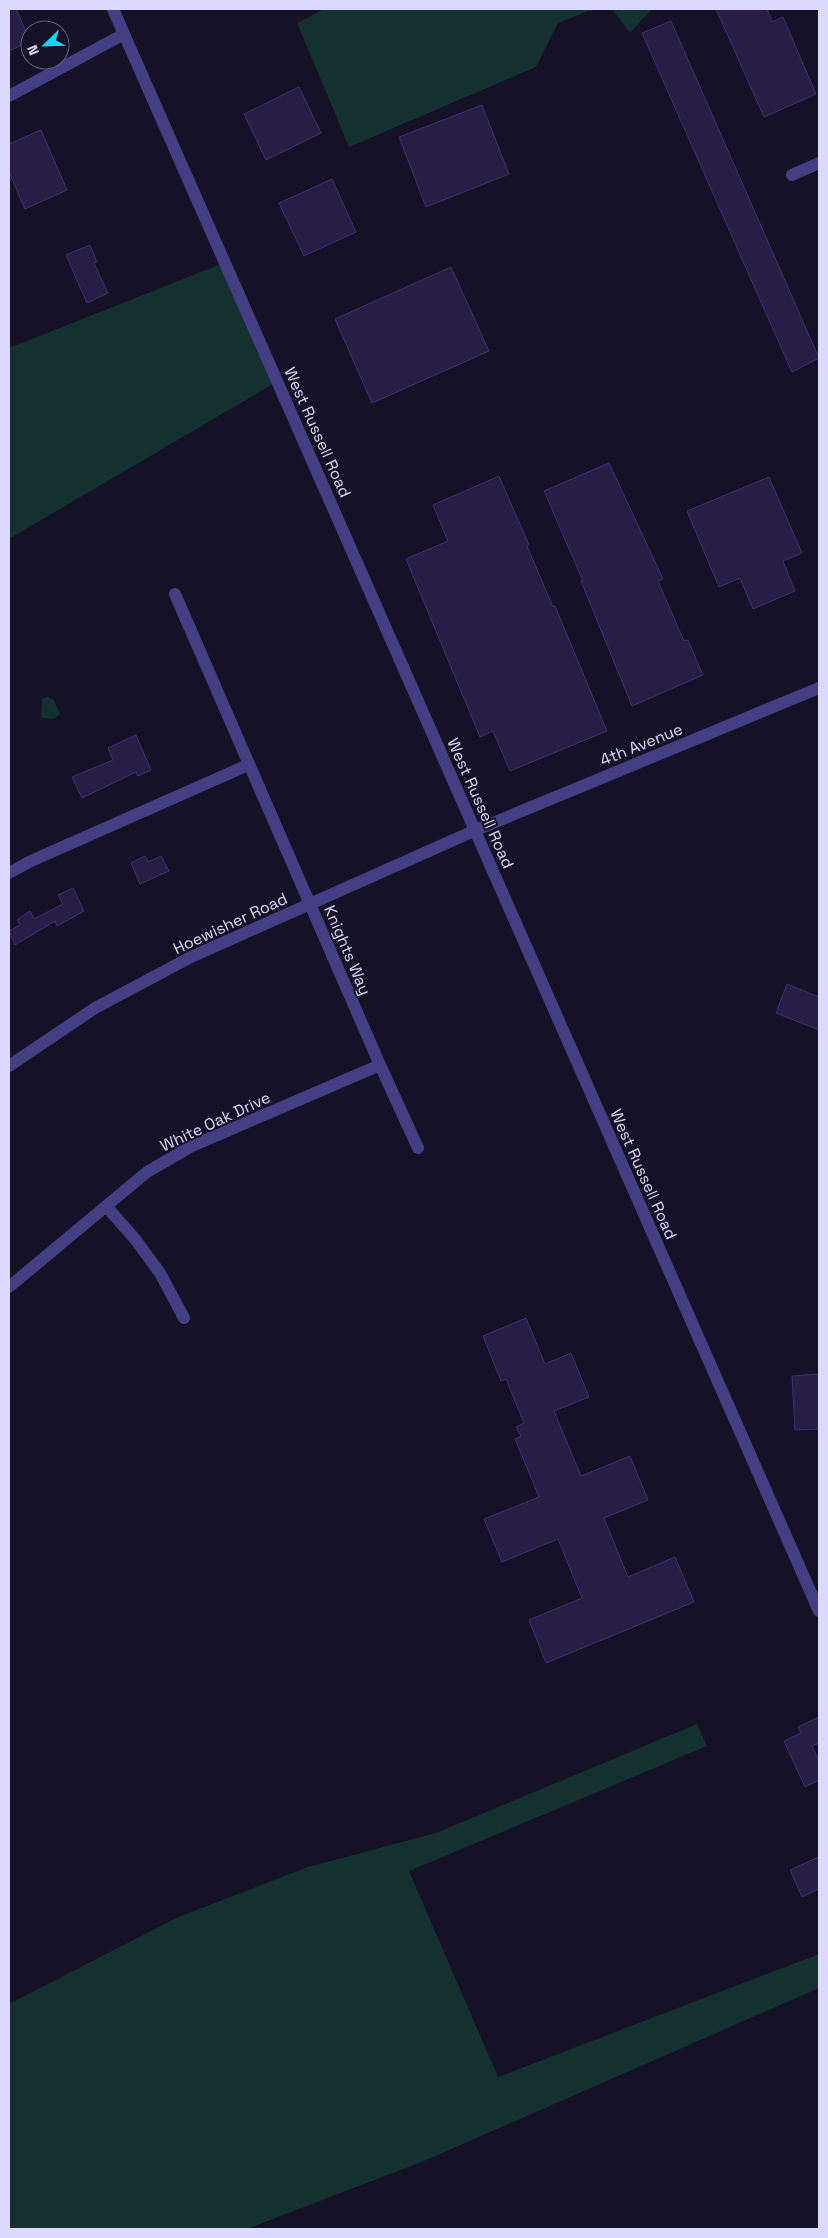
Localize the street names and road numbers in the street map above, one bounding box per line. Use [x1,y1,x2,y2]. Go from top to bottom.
street label: West Russell Road [279,364,356,501]
street label: 4th Avenue [597,718,686,771]
street label: West Russell Road [442,735,519,872]
street label: Hoewisher Road [170,888,291,959]
street label: Knights Way [319,902,376,998]
street label: White Oak Drive [157,1087,274,1156]
street label: West Russell Road [605,1106,682,1243]

